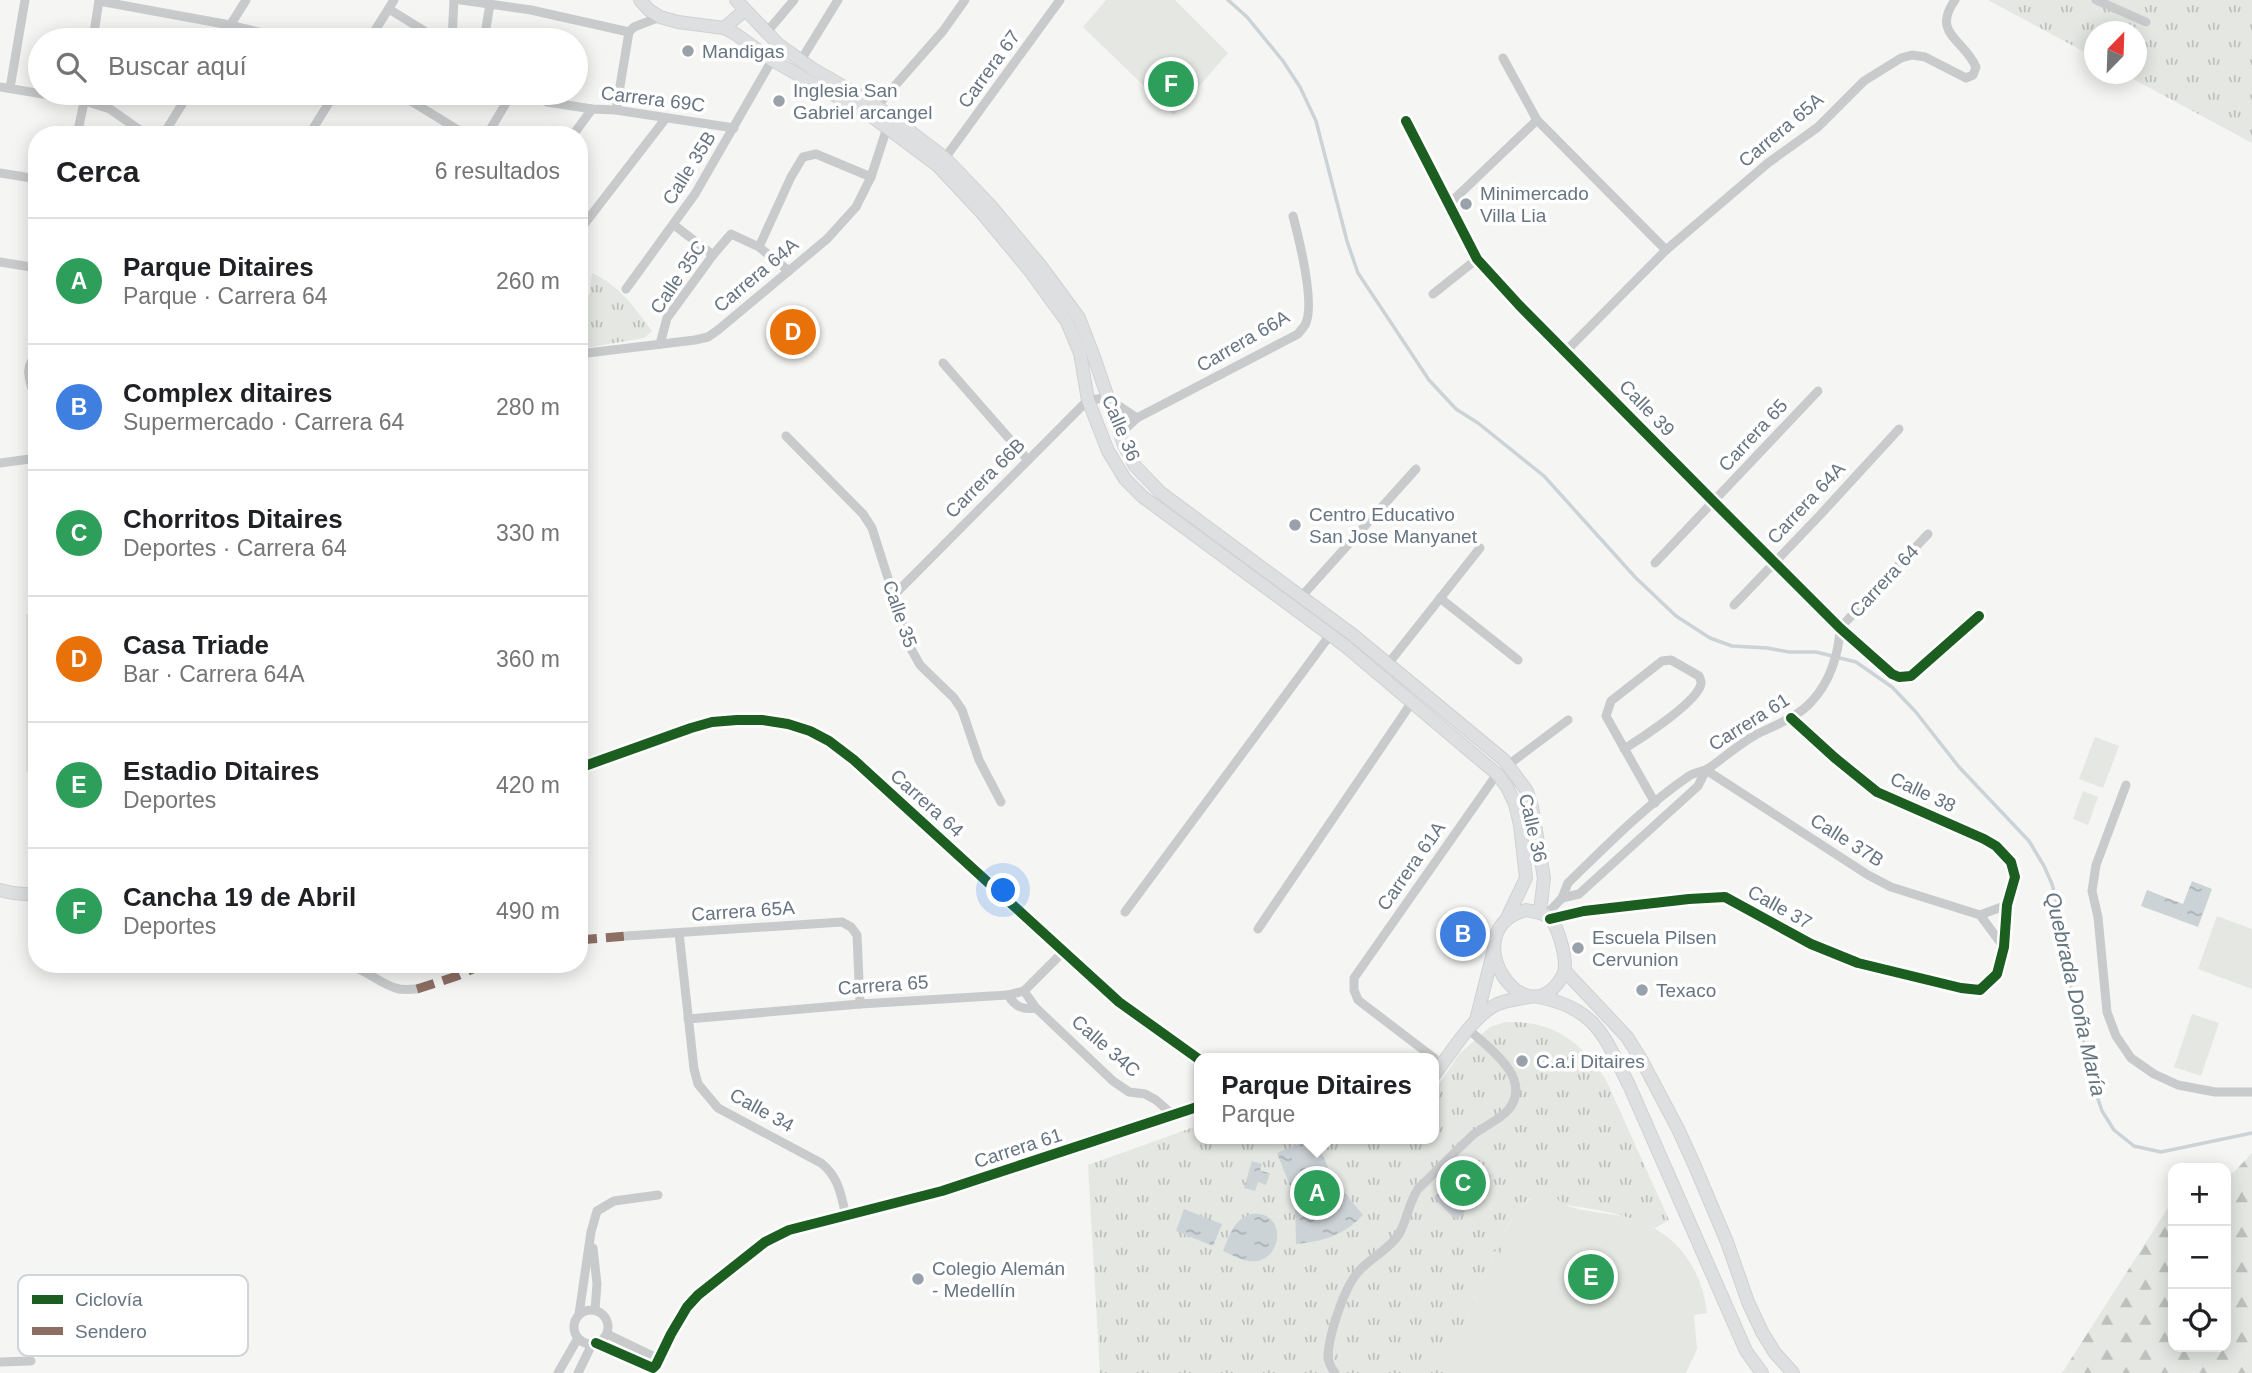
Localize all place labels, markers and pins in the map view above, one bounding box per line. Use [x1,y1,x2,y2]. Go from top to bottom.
place label: Mandigas [702,41,784,62]
marker: Mandigas [680,43,696,59]
pin: F [1148,58,1194,110]
place label: Inglesia San Gabriel arcangel [793,80,932,123]
marker: Inglesia San Gabriel arcangel [771,93,787,109]
place label: Minimercado Villa Lia [1480,183,1589,226]
marker: Minimercado Villa Lia [1458,196,1474,212]
pin: D [770,306,816,358]
place label: Centro Educativo San Jose Manyanet [1309,504,1478,547]
marker: Centro Educativo San Jose Manyanet [1287,517,1303,533]
pin: B [1440,908,1486,960]
place label: Escuela Pilsen Cervunion [1592,927,1717,970]
marker: Escuela Pilsen Cervunion [1570,940,1586,956]
place label: Texaco [1656,980,1716,1001]
marker: Texaco [1634,982,1650,998]
place label: C.a.i Ditaires [1536,1051,1645,1072]
marker: C.a.i Ditaires [1514,1053,1530,1069]
pin: C [1440,1157,1486,1209]
pin: A [1294,1167,1340,1219]
pin: E [1568,1251,1614,1303]
place label: Colegio Alemán - Medellín [932,1258,1065,1301]
marker: Colegio Alemán - Medellín [910,1271,926,1287]

